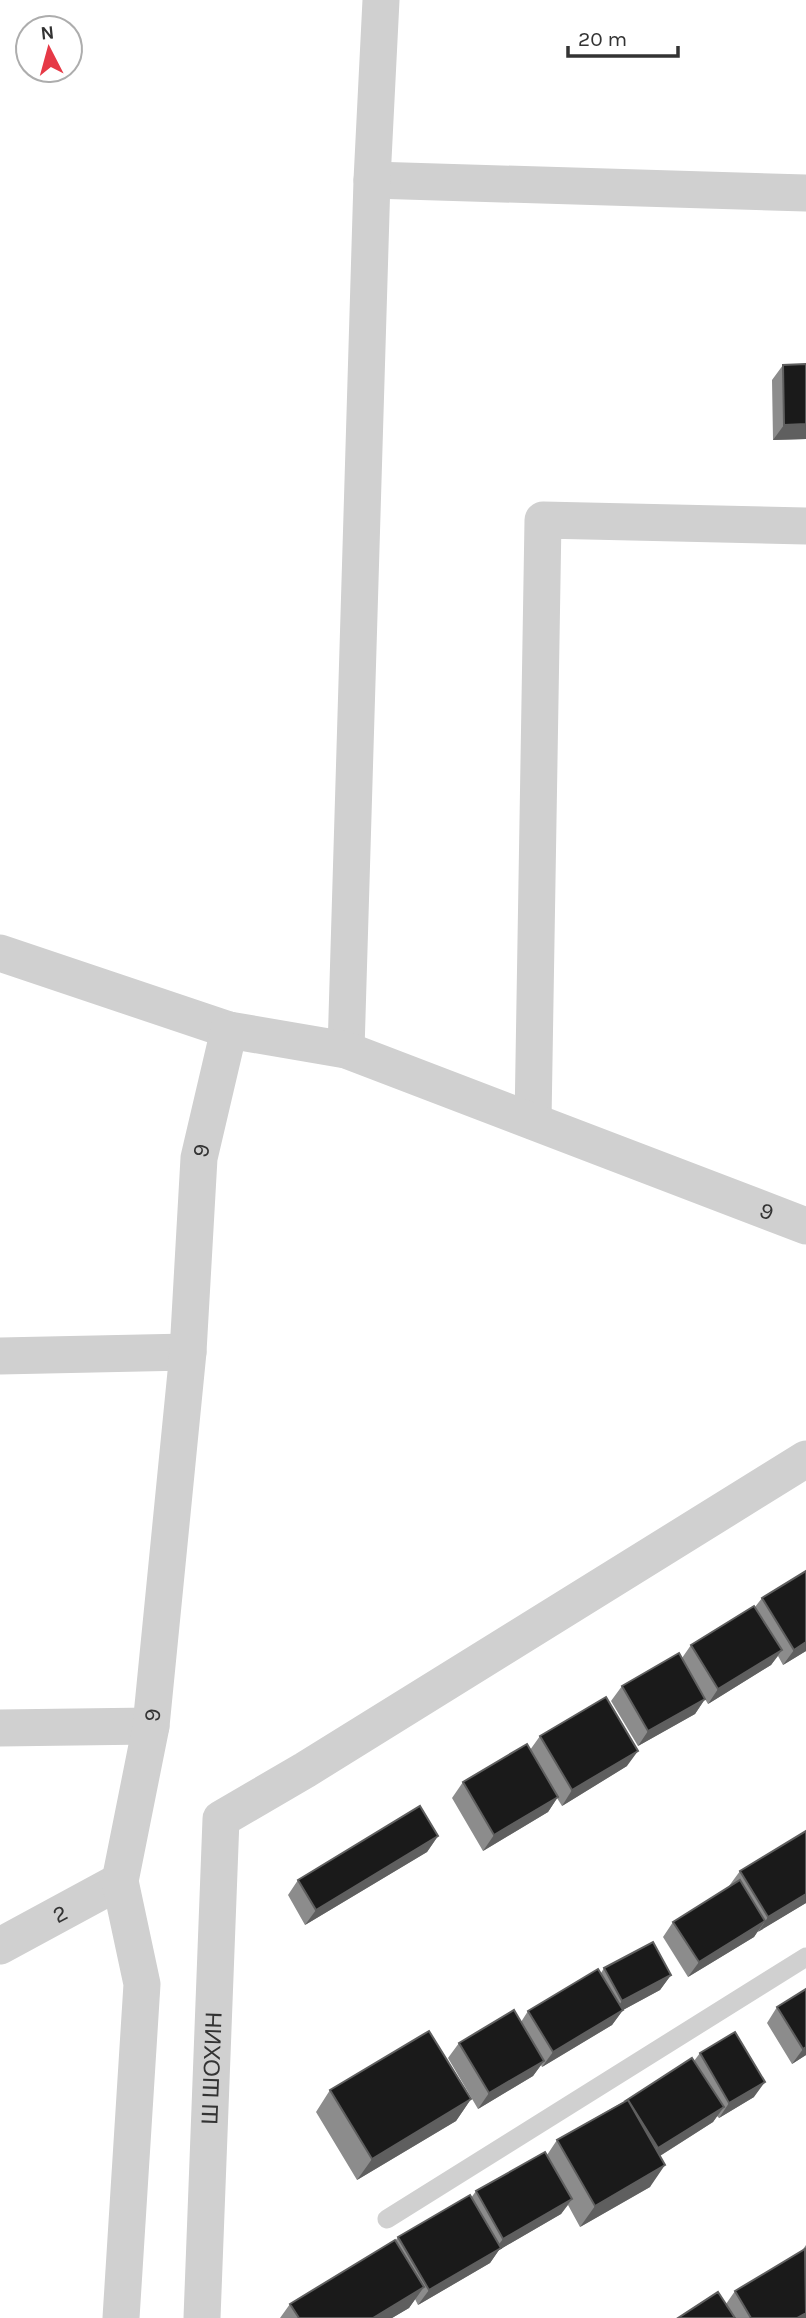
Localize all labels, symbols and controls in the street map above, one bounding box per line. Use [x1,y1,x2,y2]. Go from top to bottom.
north arrow [14,14,84,84]
scale bar [568,14,678,58]
text: N [39,21,55,45]
text: 20 m [578,27,627,51]
street label: 9 [186,1141,215,1160]
street label: 9 [756,1196,778,1226]
street label: 9 [138,1707,166,1723]
street label: 2 [47,1899,72,1929]
street label: Ш ШОХИН [196,2011,227,2125]

